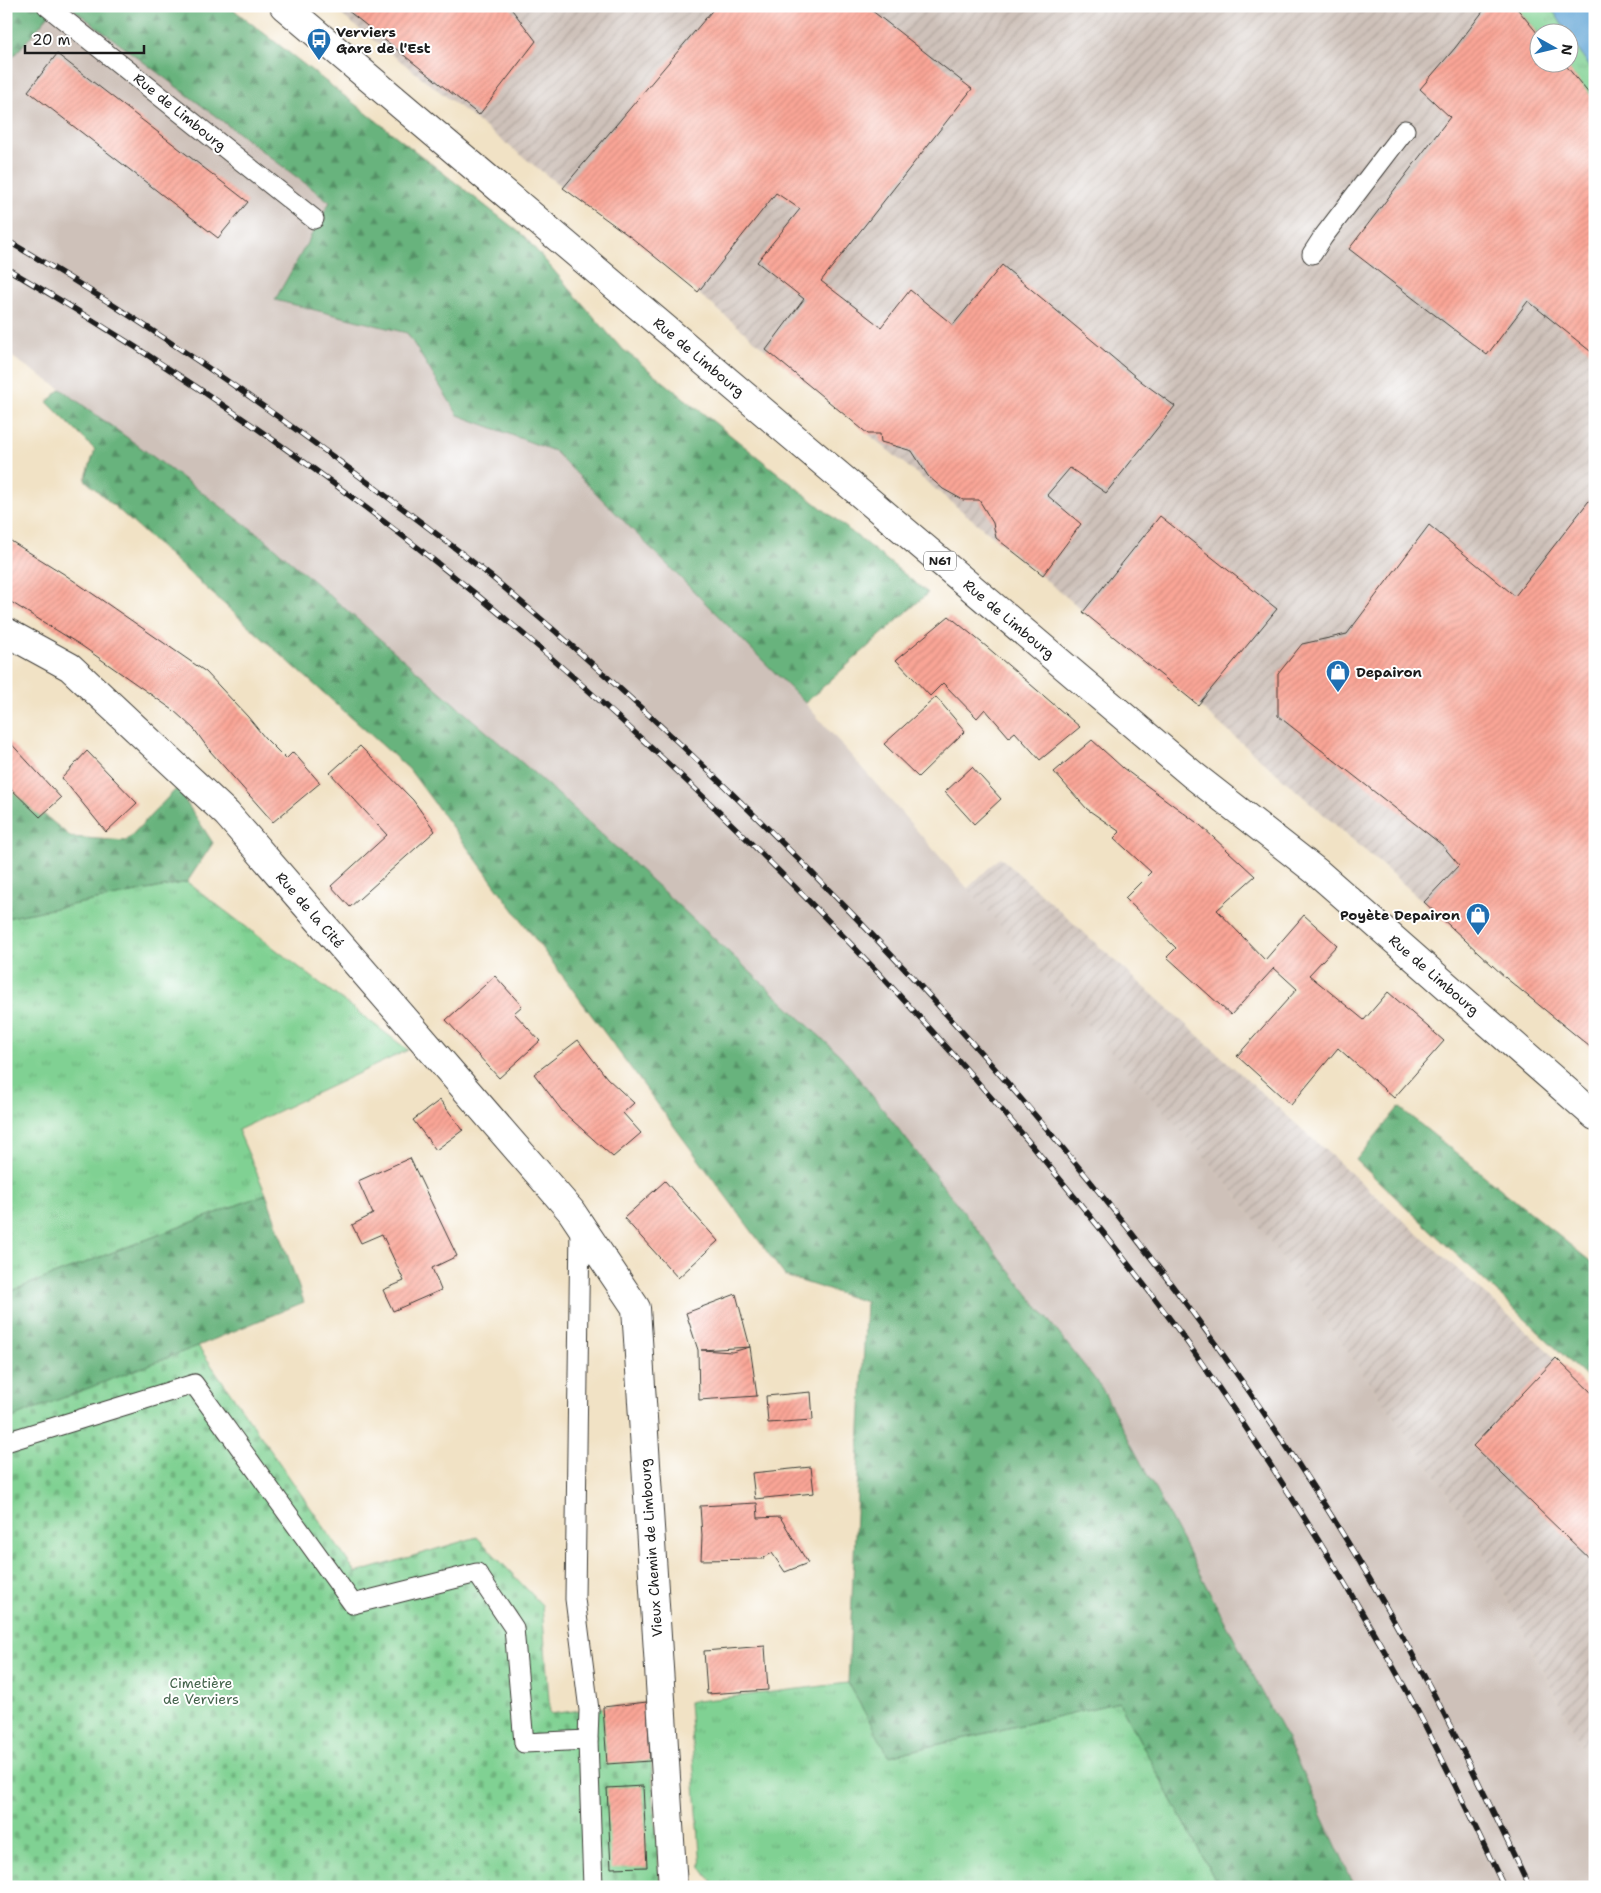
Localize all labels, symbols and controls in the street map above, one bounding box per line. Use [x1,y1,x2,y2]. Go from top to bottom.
scale bar [25,22,144,54]
north arrow [1528,22,1578,72]
place label: Verviers Gare de l'Est [336,23,431,57]
bus stop icon: Verviers Gare de l'Est [306,27,332,61]
text: 20 m [32,30,71,50]
text: N [1557,43,1577,57]
street label: Rue de Limbourg [130,69,230,155]
street label: Rue de Limbourg [650,314,748,400]
road number: N61 [924,552,956,570]
street label: Rue de Limbourg [960,576,1058,662]
shop icon: Depairon [1325,659,1351,693]
place label: Depairon [1356,663,1422,681]
street label: Rue de la Cité [272,868,348,952]
shop icon: Poyète Depairon [1465,902,1491,936]
place label: Poyète Depairon [1340,906,1460,924]
street label: Rue de Limbourg [1385,931,1483,1019]
street label: Vieux Chemin de Limbourg [636,1458,666,1638]
park label: Cimetière de Verviers [163,1674,239,1708]

